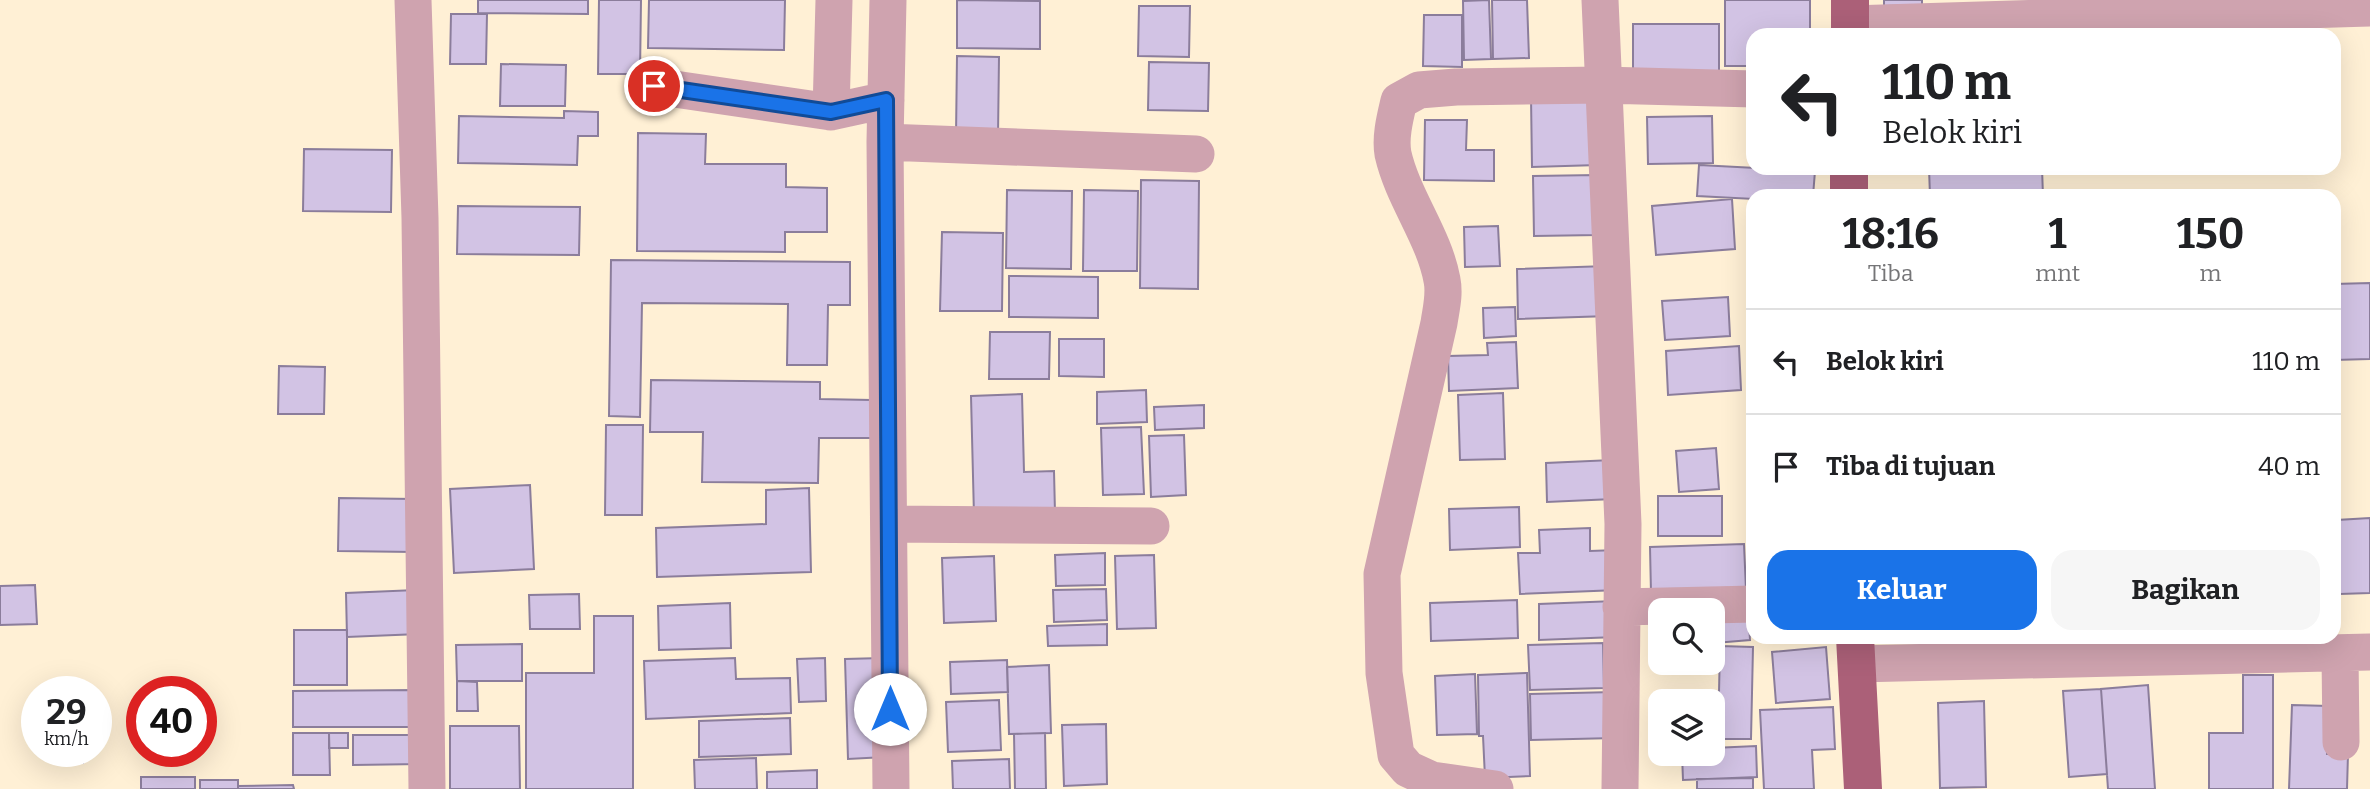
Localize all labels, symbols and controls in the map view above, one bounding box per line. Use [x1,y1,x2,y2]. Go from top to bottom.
text: 110 m [1882,53,2011,112]
pin [624,56,684,116]
icon: left [1767,56,1858,147]
icon: arrive [635,67,673,105]
text: Belok kiri [1882,113,2022,151]
text: 18:16 [1843,209,1939,259]
text: 1 [2049,209,2067,259]
text: 150 [2177,209,2244,259]
text: Tiba [1868,259,1913,287]
text: mnt [2035,259,2080,287]
text: m [2200,259,2222,287]
icon: left [1767,343,1805,381]
text: Belok kiri [1826,346,1944,377]
text: 110 m [2252,346,2320,377]
icon: arrive [1767,448,1805,486]
text: Tiba di tujuan [1826,451,1995,482]
text: 40 m [2258,451,2320,482]
button: Keluar [1767,550,2037,630]
button: Bagikan [2051,550,2320,630]
map controls [1648,598,1725,766]
button: search [1648,598,1725,675]
position arrow [853,672,927,746]
speed limit sign: 40 [126,676,217,767]
button: layers [1648,689,1725,766]
text: 29 [46,691,87,733]
text: km/h [44,728,89,750]

